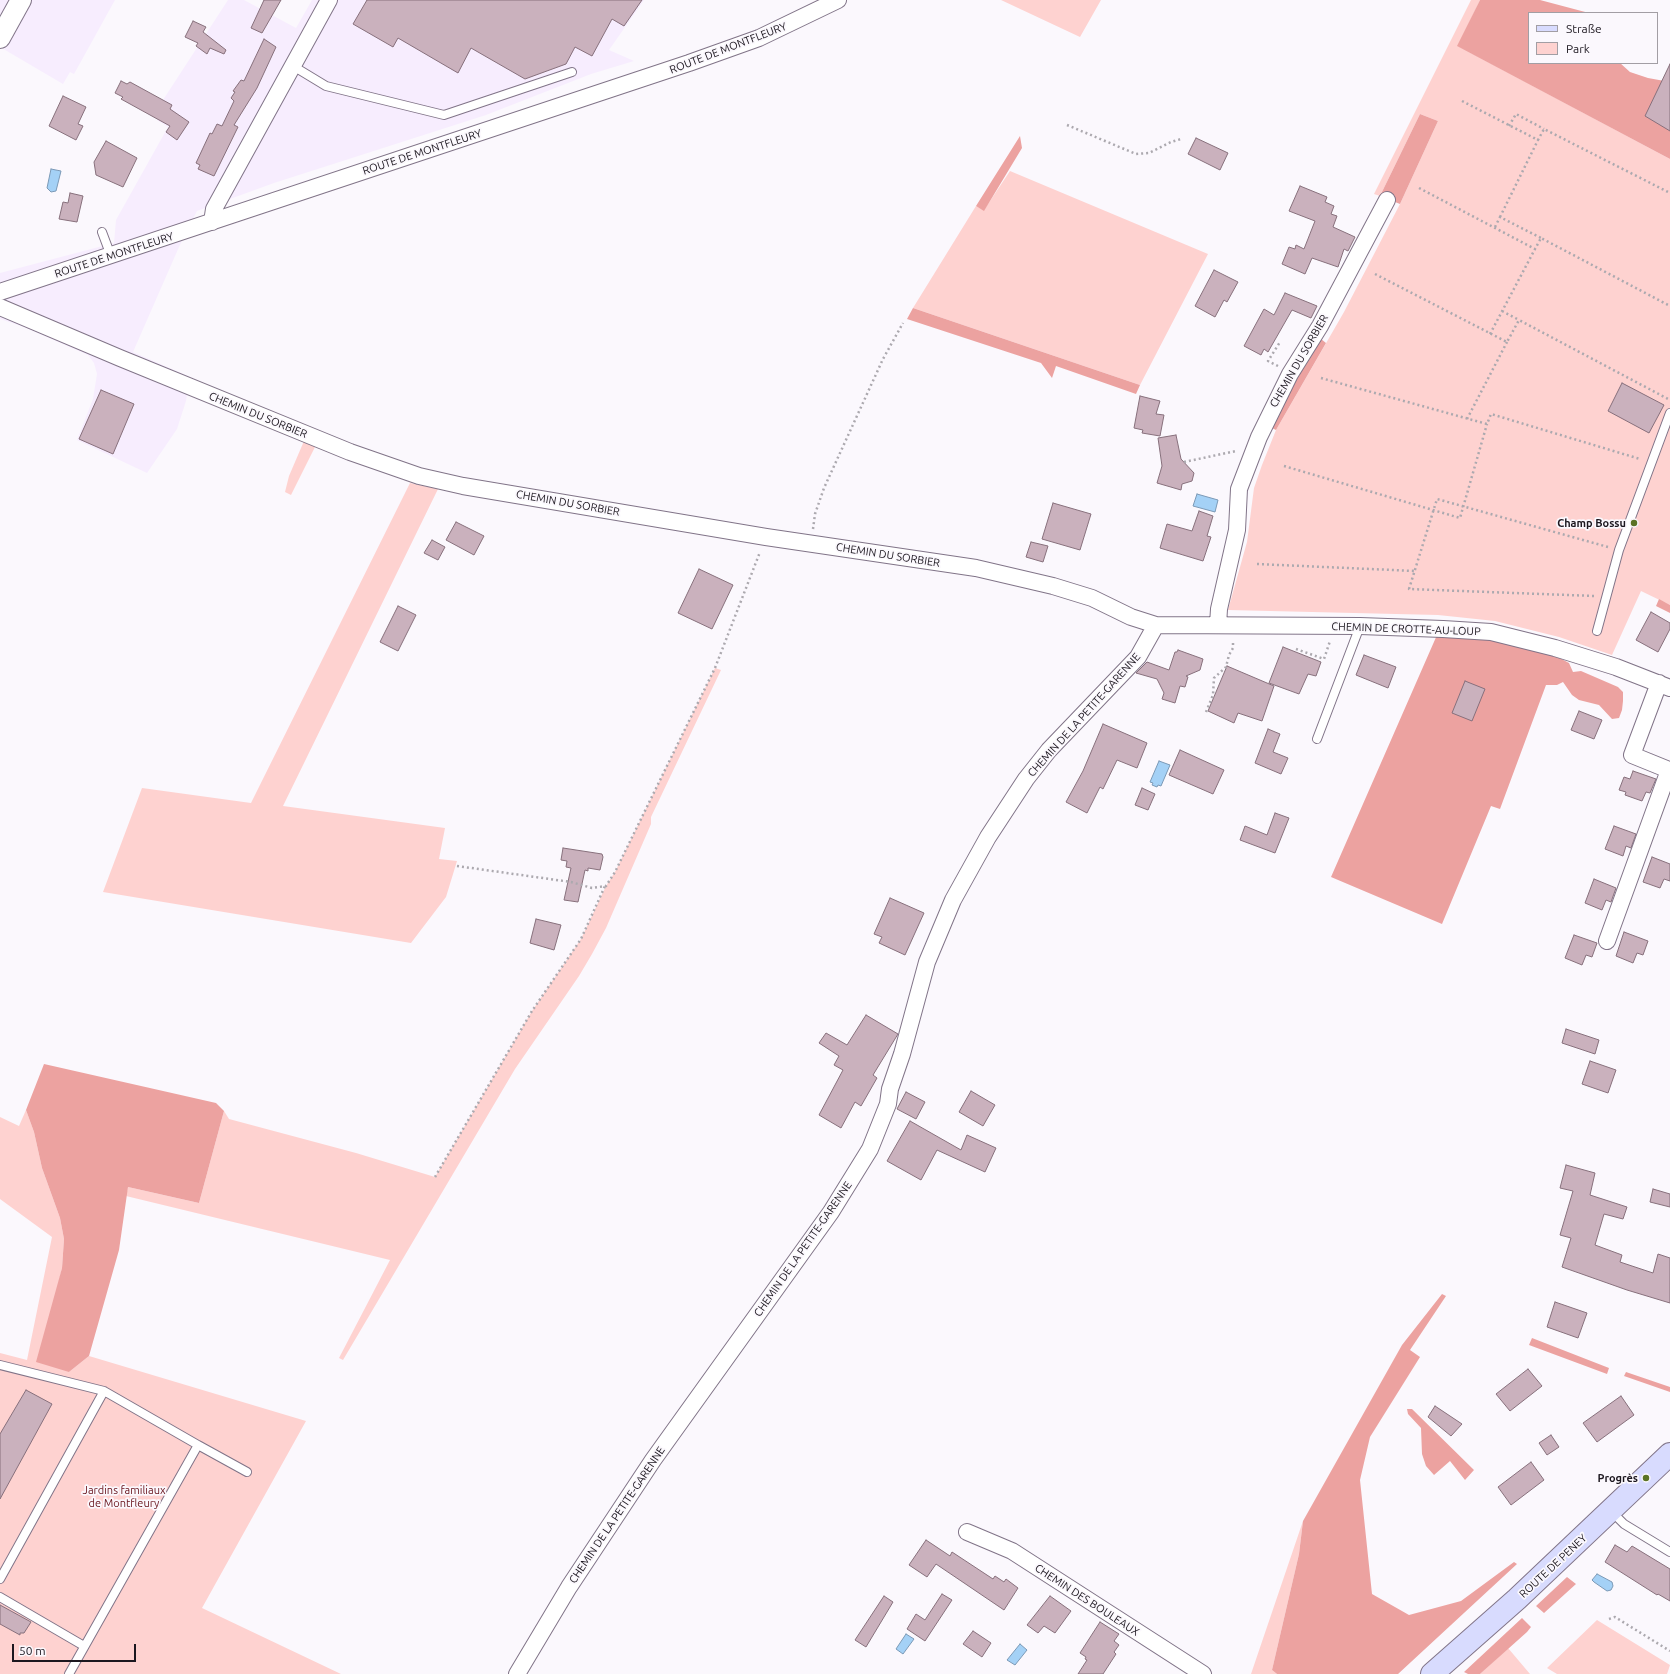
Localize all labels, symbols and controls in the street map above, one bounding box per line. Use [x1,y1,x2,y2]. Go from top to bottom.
legend [1528,12,1658,64]
street label: ROUTE DE MONTFLEURY [668,20,788,76]
text: Straße [1566,22,1602,35]
text: Park [1566,42,1590,55]
street label: ROUTE DE MONTFLEURY [361,127,483,177]
street label: ROUTE DE MONTFLEURY [53,230,175,280]
street label: CHEMIN DU SORBIER [1267,312,1331,410]
street label: CHEMIN DU SORBIER [207,389,309,441]
street label: CHEMIN DU SORBIER [515,487,621,519]
place label: Champ Bossu [1557,516,1626,530]
marker: Champ Bossu [1629,518,1639,528]
street label: CHEMIN DU SORBIER [835,540,941,570]
street label: CHEMIN DE CROTTE-AU-LOUP [1331,620,1481,638]
street label: CHEMIN DE LA PETITE-GARENNE [1025,650,1143,780]
street label: CHEMIN DE LA PETITE-GARENNE [751,1179,855,1319]
street label: CHEMIN DE LA PETITE-GARENNE [566,1444,668,1586]
place label: Progrès [1598,1471,1638,1485]
marker: Progrès [1641,1473,1651,1483]
park label: Jardins familiaux de Montfleury [83,1483,165,1509]
street label: ROUTE DE PENEY [1517,1531,1589,1601]
street label: CHEMIN DES BOULEAUX [1032,1561,1142,1639]
scale bar [14,1636,138,1662]
text: 50 m [19,1644,46,1657]

